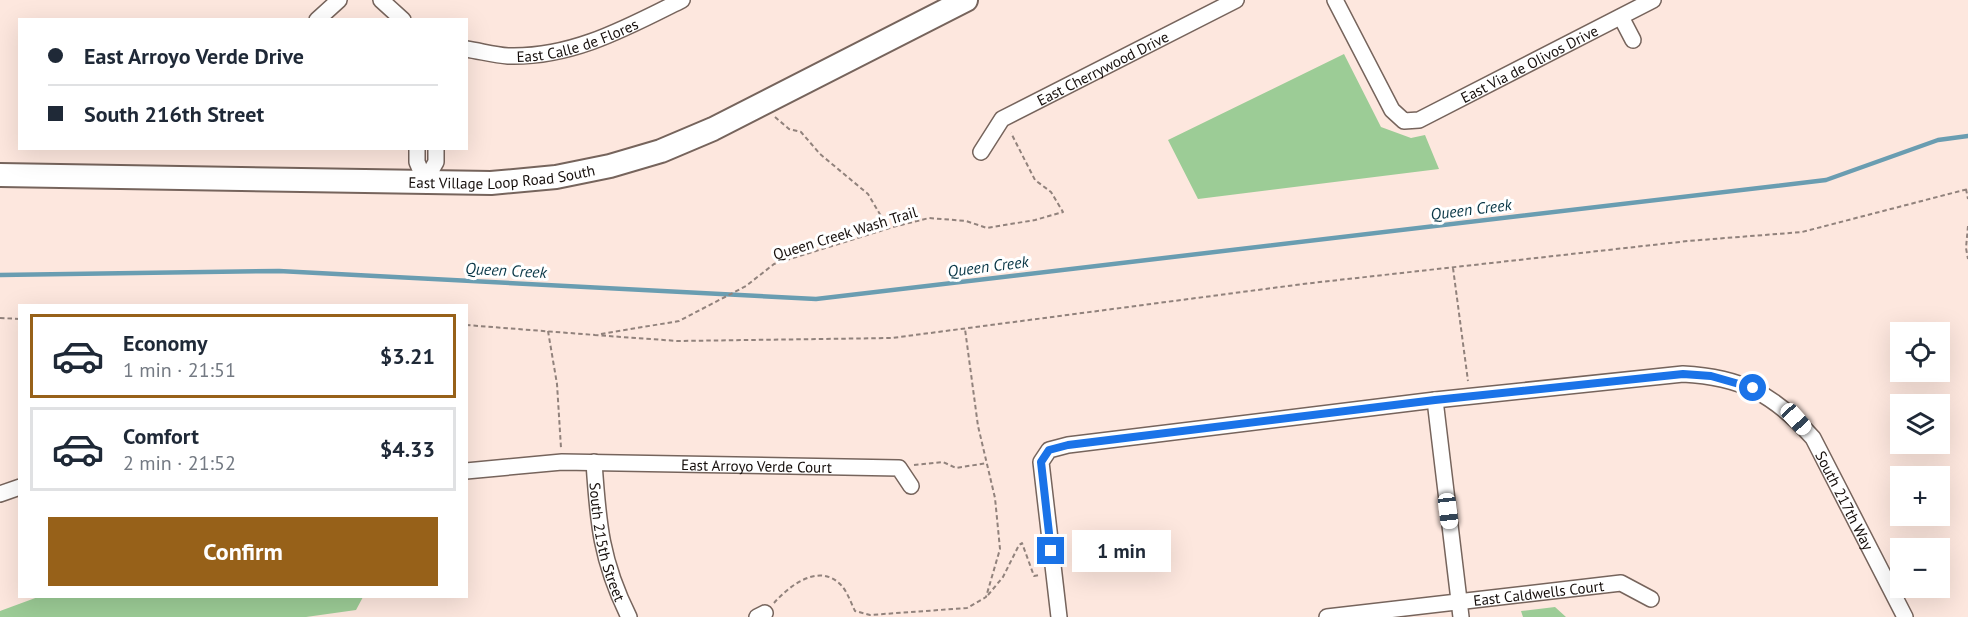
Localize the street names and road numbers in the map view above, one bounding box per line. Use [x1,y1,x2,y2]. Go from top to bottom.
street label: East Calle de Flores [516,14,641,66]
street label: East Via de Olivos Drive [1457,20,1601,107]
street label: East Cherrywood Drive [1034,26,1172,109]
street label: East Village Loop Road South [408,160,596,193]
street label: Queen Creek Wash Trail [771,202,920,264]
street label: South 217th Way [1812,447,1878,553]
street label: East Arroyo Verde Court [681,455,832,476]
street label: South 215th Street [586,481,630,604]
street label: East Caldwells Court [1472,576,1605,610]

